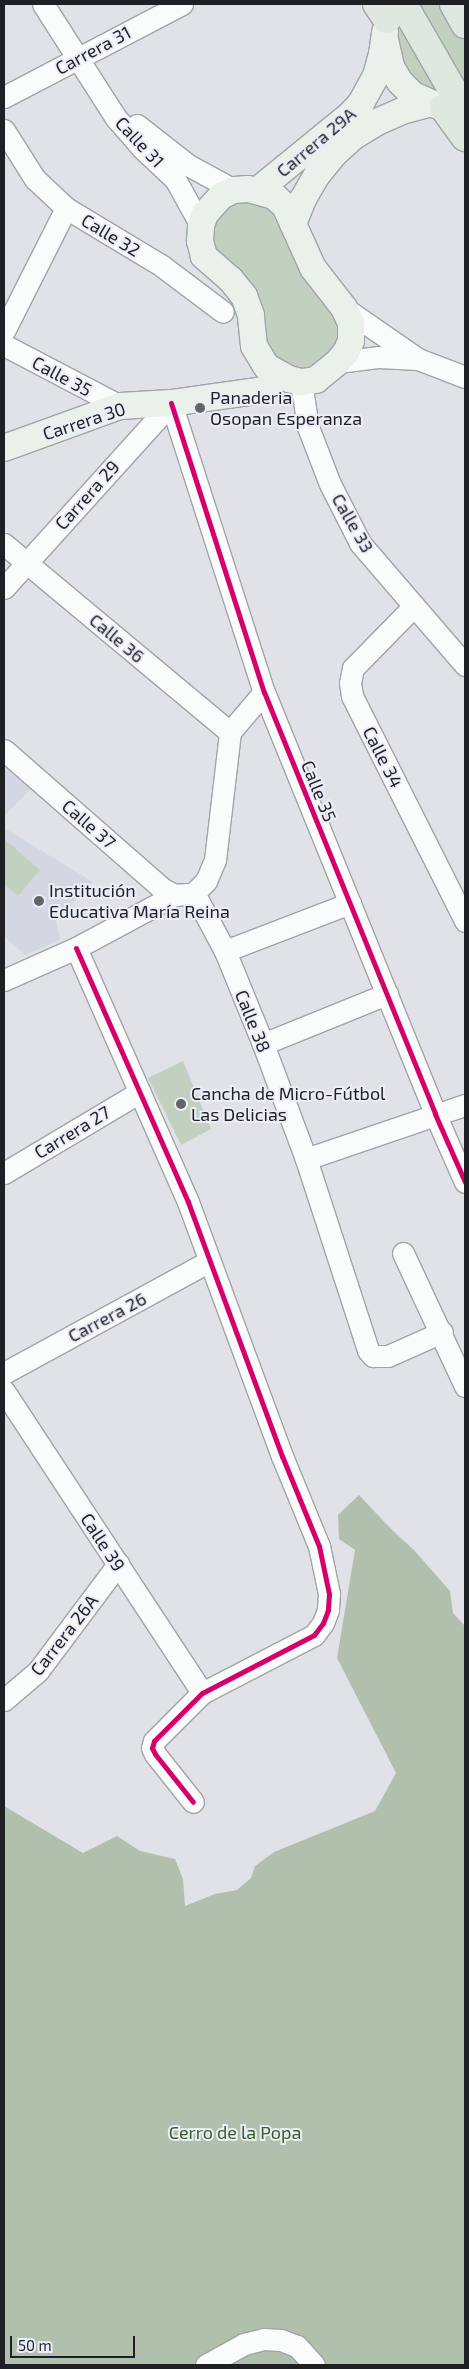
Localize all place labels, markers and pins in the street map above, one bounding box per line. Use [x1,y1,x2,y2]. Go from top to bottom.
place label: Panaderia Osopan Esperanza [210,387,362,429]
marker: Panaderia Osopan Esperanza [194,402,206,414]
place label: Institución Educativa María Reina [49,880,230,922]
marker: Institución Educativa María Reina [33,895,45,907]
place label: Cancha de Micro-Fútbol Las Delicias [191,1083,385,1126]
marker: Cancha de Micro-Fútbol Las Delicias [175,1098,187,1110]

